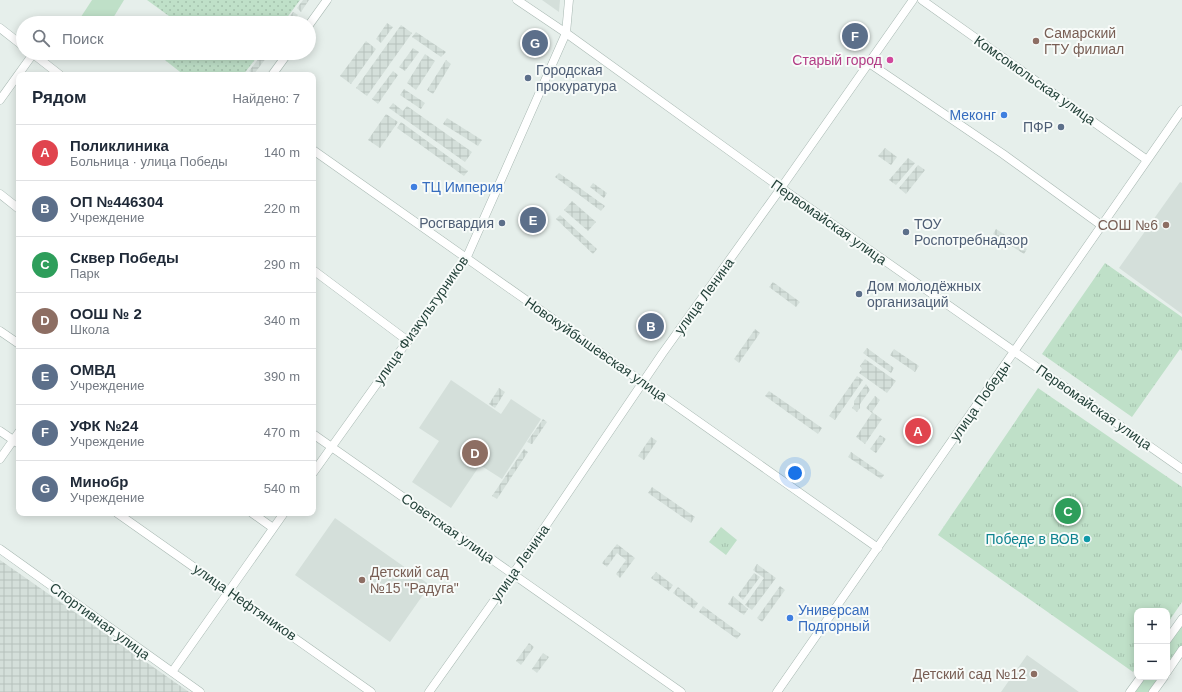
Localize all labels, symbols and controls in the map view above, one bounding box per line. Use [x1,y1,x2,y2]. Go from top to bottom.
search box [16,16,316,60]
pin: F [842,21,868,51]
place label: Самарский ГТУ филиал [1044,25,1124,57]
icon: search [30,27,52,49]
pin: G [522,28,548,58]
text: Поиск [62,30,104,47]
street label: Комсомольская улица [971,32,1099,128]
marker: Самарский ГТУ филиал [1031,36,1041,46]
place label: Старый город [792,52,882,68]
marker: Старый город [885,55,895,65]
place label: Городская прокуратура [536,62,617,94]
marker: Городская прокуратура [523,73,533,83]
text: Рядом [32,88,87,107]
text: Найдено: 7 [232,91,300,106]
place label: Меконг [949,107,996,123]
marker: Меконг [999,110,1009,120]
place label: ПФР [1023,119,1053,135]
marker: ПФР [1056,122,1066,132]
text: Поликлиника [70,137,169,154]
text: A [40,145,50,160]
text: 140 m [264,145,300,160]
text: Больница · улица Победы [70,154,228,169]
street label: Первомайская улица [768,176,890,268]
place label: ТЦ Империя [422,179,503,195]
marker: ТЦ Империя [409,182,419,192]
text: ОП №446304 [70,193,163,210]
text: B [40,201,50,216]
text: 220 m [264,201,300,216]
pin: E [520,205,546,235]
text: Учреждение [70,210,145,225]
place label: Росгвардия [419,215,494,231]
place label: ТОУ Роспотребнадзор [914,216,1028,248]
place label: СОШ №6 [1098,217,1158,233]
marker: Росгвардия [497,218,507,228]
marker: СОШ №6 [1161,220,1171,230]
marker: ТОУ Роспотребнадзор [901,227,911,237]
text: Сквер Победы [70,249,179,266]
street label: улица Физкультурников [371,253,471,387]
street label: улица Ленина [671,255,737,337]
text: C [40,257,50,272]
text: 290 m [264,257,300,272]
text: Парк [70,266,100,281]
place label: Дом молодёжных организаций [867,278,981,310]
marker: Дом молодёжных организаций [854,289,864,299]
street label: Новокуйбышевская улица [522,294,670,404]
text: ООШ № 2 [70,305,142,322]
pin: B [638,311,664,341]
text: D [40,313,50,328]
text: 340 m [264,313,300,328]
text: Школа [70,322,110,337]
street label: улица Победы [947,358,1013,444]
text: ОМВД [70,361,115,378]
street label: Первомайская улица [1033,361,1155,453]
text: E [41,369,49,384]
text: 390 m [264,369,300,384]
text: Учреждение [70,378,145,393]
pin: A [905,416,931,446]
text: УФК №24 [70,417,138,434]
text: F [41,425,49,440]
text: 470 m [264,425,300,440]
text: Учреждение [70,434,145,449]
pin: D [462,438,488,468]
your location [785,463,805,483]
text: Минобр [70,473,128,490]
text: G [40,481,50,496]
text: 540 m [264,481,300,496]
text: Учреждение [70,490,145,505]
street label: Советская улица [398,490,498,566]
pin: C [1055,496,1081,526]
street label: улица Ленина [488,521,553,605]
place label: Победе в ВОВ [986,531,1079,547]
marker: Победе в ВОВ [1082,534,1092,544]
street label: улица Нефтяников [190,560,300,644]
place label: Детский сад №15 "Радуга" [370,564,459,596]
marker: Детский сад №15 "Радуга" [357,575,367,585]
street label: Спортивная улица [47,579,153,663]
place label: Универсам Подгорный [798,602,870,634]
map controls [1134,608,1170,680]
button: + [1134,608,1170,644]
marker: Универсам Подгорный [785,613,795,623]
button: − [1134,644,1170,680]
place label: Детский сад №12 [913,666,1026,682]
marker: Детский сад №12 [1029,669,1039,679]

